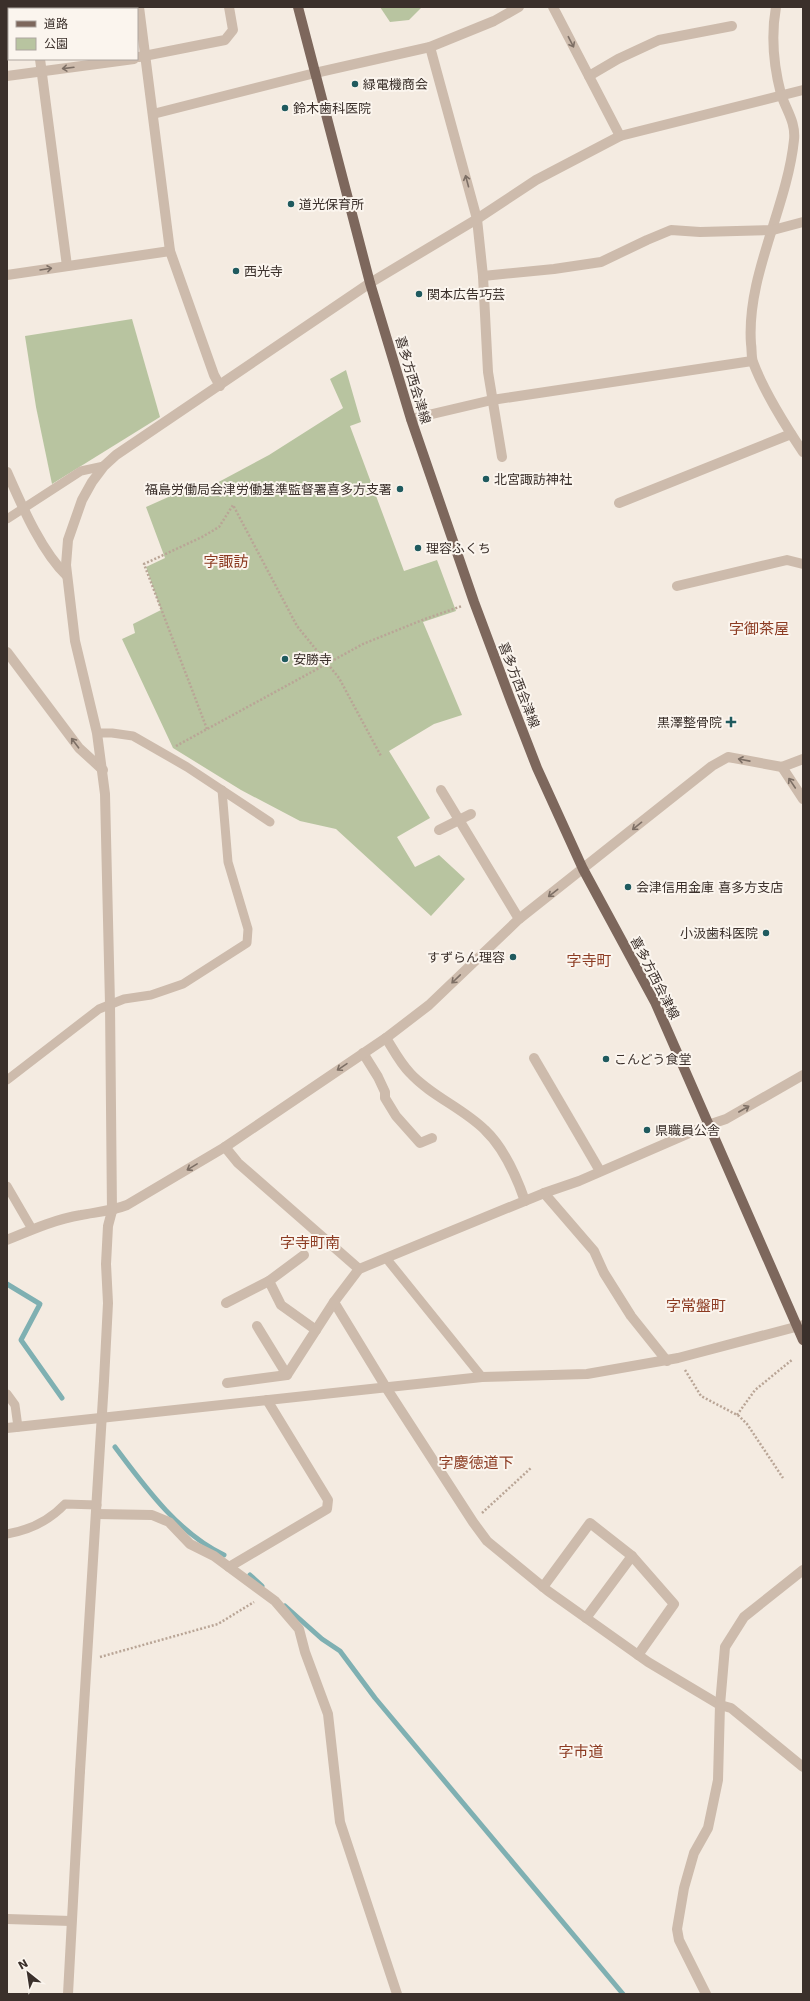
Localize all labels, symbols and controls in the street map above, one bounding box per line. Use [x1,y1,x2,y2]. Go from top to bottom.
legend [8,8,138,60]
text: 道路 [44,17,68,31]
one-way arrow [568,35,575,47]
text: 公園 [44,37,68,51]
one-way arrow [61,64,74,72]
place label: 緑電機商会 [363,77,428,92]
marker: 緑電機商会 [350,79,360,89]
place label: 鈴木歯科医院 [293,101,371,116]
marker: 鈴木歯科医院 [280,103,290,113]
one-way arrow [463,175,470,188]
place label: 道光保育所 [299,197,364,212]
marker: 道光保育所 [286,199,296,209]
place label: 西光寺 [244,264,283,279]
one-way arrow [39,265,52,273]
marker: 西光寺 [231,266,241,276]
place label: 関本広告巧芸 [427,287,505,302]
marker: 関本広告巧芸 [414,289,424,299]
street label: 喜多方西会津線 [393,334,433,426]
place label: 北宮諏訪神社 [494,472,572,487]
marker: 北宮諏訪神社 [481,474,491,484]
place label: 福島労働局会津労働基準監督署喜多方支署 [145,482,392,497]
marker: 福島労働局会津労働基準監督署喜多方支署 [395,484,405,494]
place label: 理容ふくち [426,541,491,556]
marker: 理容ふくち [413,543,423,553]
district label: 字諏訪 [203,553,249,571]
district label: 字御茶屋 [729,620,789,638]
street label: 喜多方西会津線 [496,640,542,730]
place label: 安勝寺 [293,652,332,667]
marker: 安勝寺 [280,654,290,664]
place label: 黒澤整骨院 [657,715,722,730]
marker: 黒澤整骨院 [725,716,737,728]
one-way arrow [71,738,79,749]
one-way arrow [738,755,751,763]
one-way arrow [788,777,796,789]
one-way arrow [632,821,643,830]
place label: 会津信用金庫 喜多方支店 [636,880,783,895]
marker: 会津信用金庫 喜多方支店 [623,882,633,892]
one-way arrow [547,888,558,897]
place label: 小汲歯科医院 [680,926,758,941]
marker: 小汲歯科医院 [761,928,771,938]
street label: 喜多方西会津線 [628,934,682,1022]
place label: すずらん理容 [427,950,505,965]
marker: すずらん理容 [508,952,518,962]
district label: 字寺町 [566,952,612,970]
one-way arrow [451,974,461,984]
place label: こんどう食堂 [614,1052,692,1067]
marker: こんどう食堂 [601,1054,611,1064]
one-way arrow [337,1063,348,1071]
one-way arrow [738,1104,750,1112]
place label: 県職員公舎 [655,1123,720,1138]
marker: 県職員公舎 [642,1125,652,1135]
one-way arrow [186,1163,198,1171]
district label: 字寺町南 [280,1234,340,1252]
district label: 字常盤町 [666,1297,726,1315]
district label: 字慶徳道下 [438,1454,514,1472]
district label: 字市道 [558,1743,604,1761]
north arrow [8,1953,48,1993]
text: N [16,1957,30,1973]

